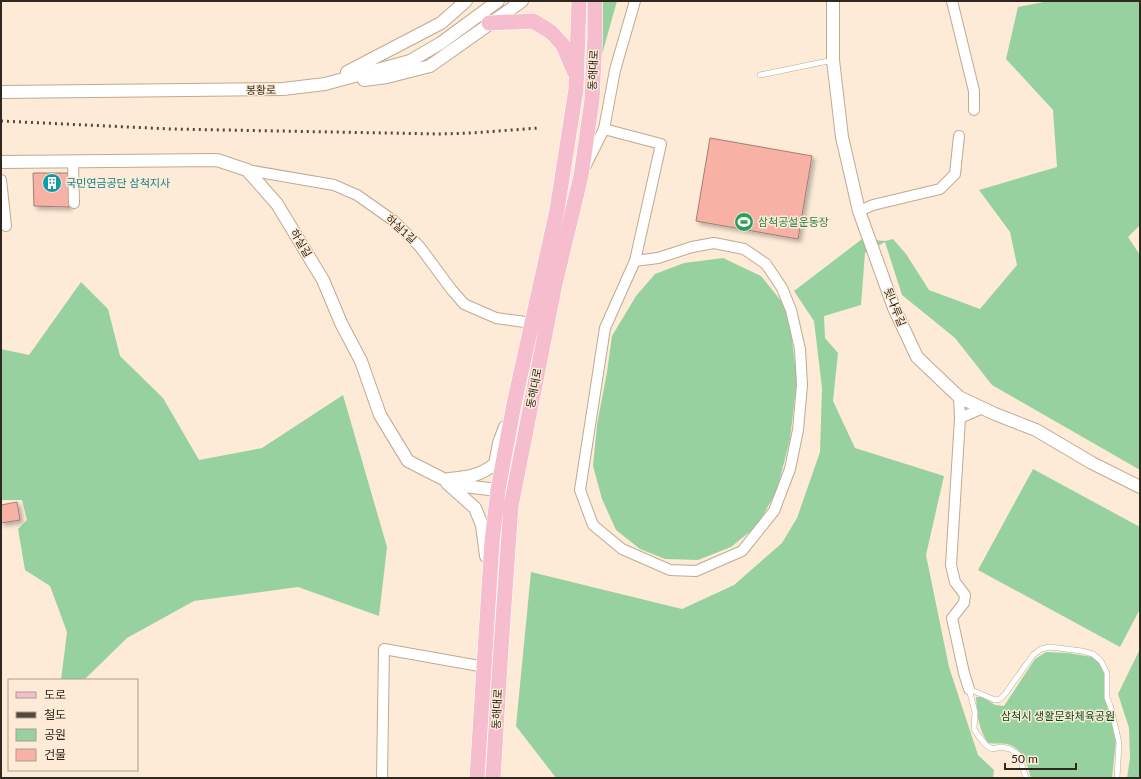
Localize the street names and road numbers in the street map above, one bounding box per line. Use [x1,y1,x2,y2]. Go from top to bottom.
street label: 동해대로 [585,49,600,91]
street label: 봉황로 [246,83,276,96]
street label: 하실1길 [383,212,419,246]
street label: 하실길 [288,226,315,259]
street label: 뒷나루길 [882,286,909,328]
street label: 동해대로 [523,367,544,409]
street label: 동해대로 [489,688,504,730]

